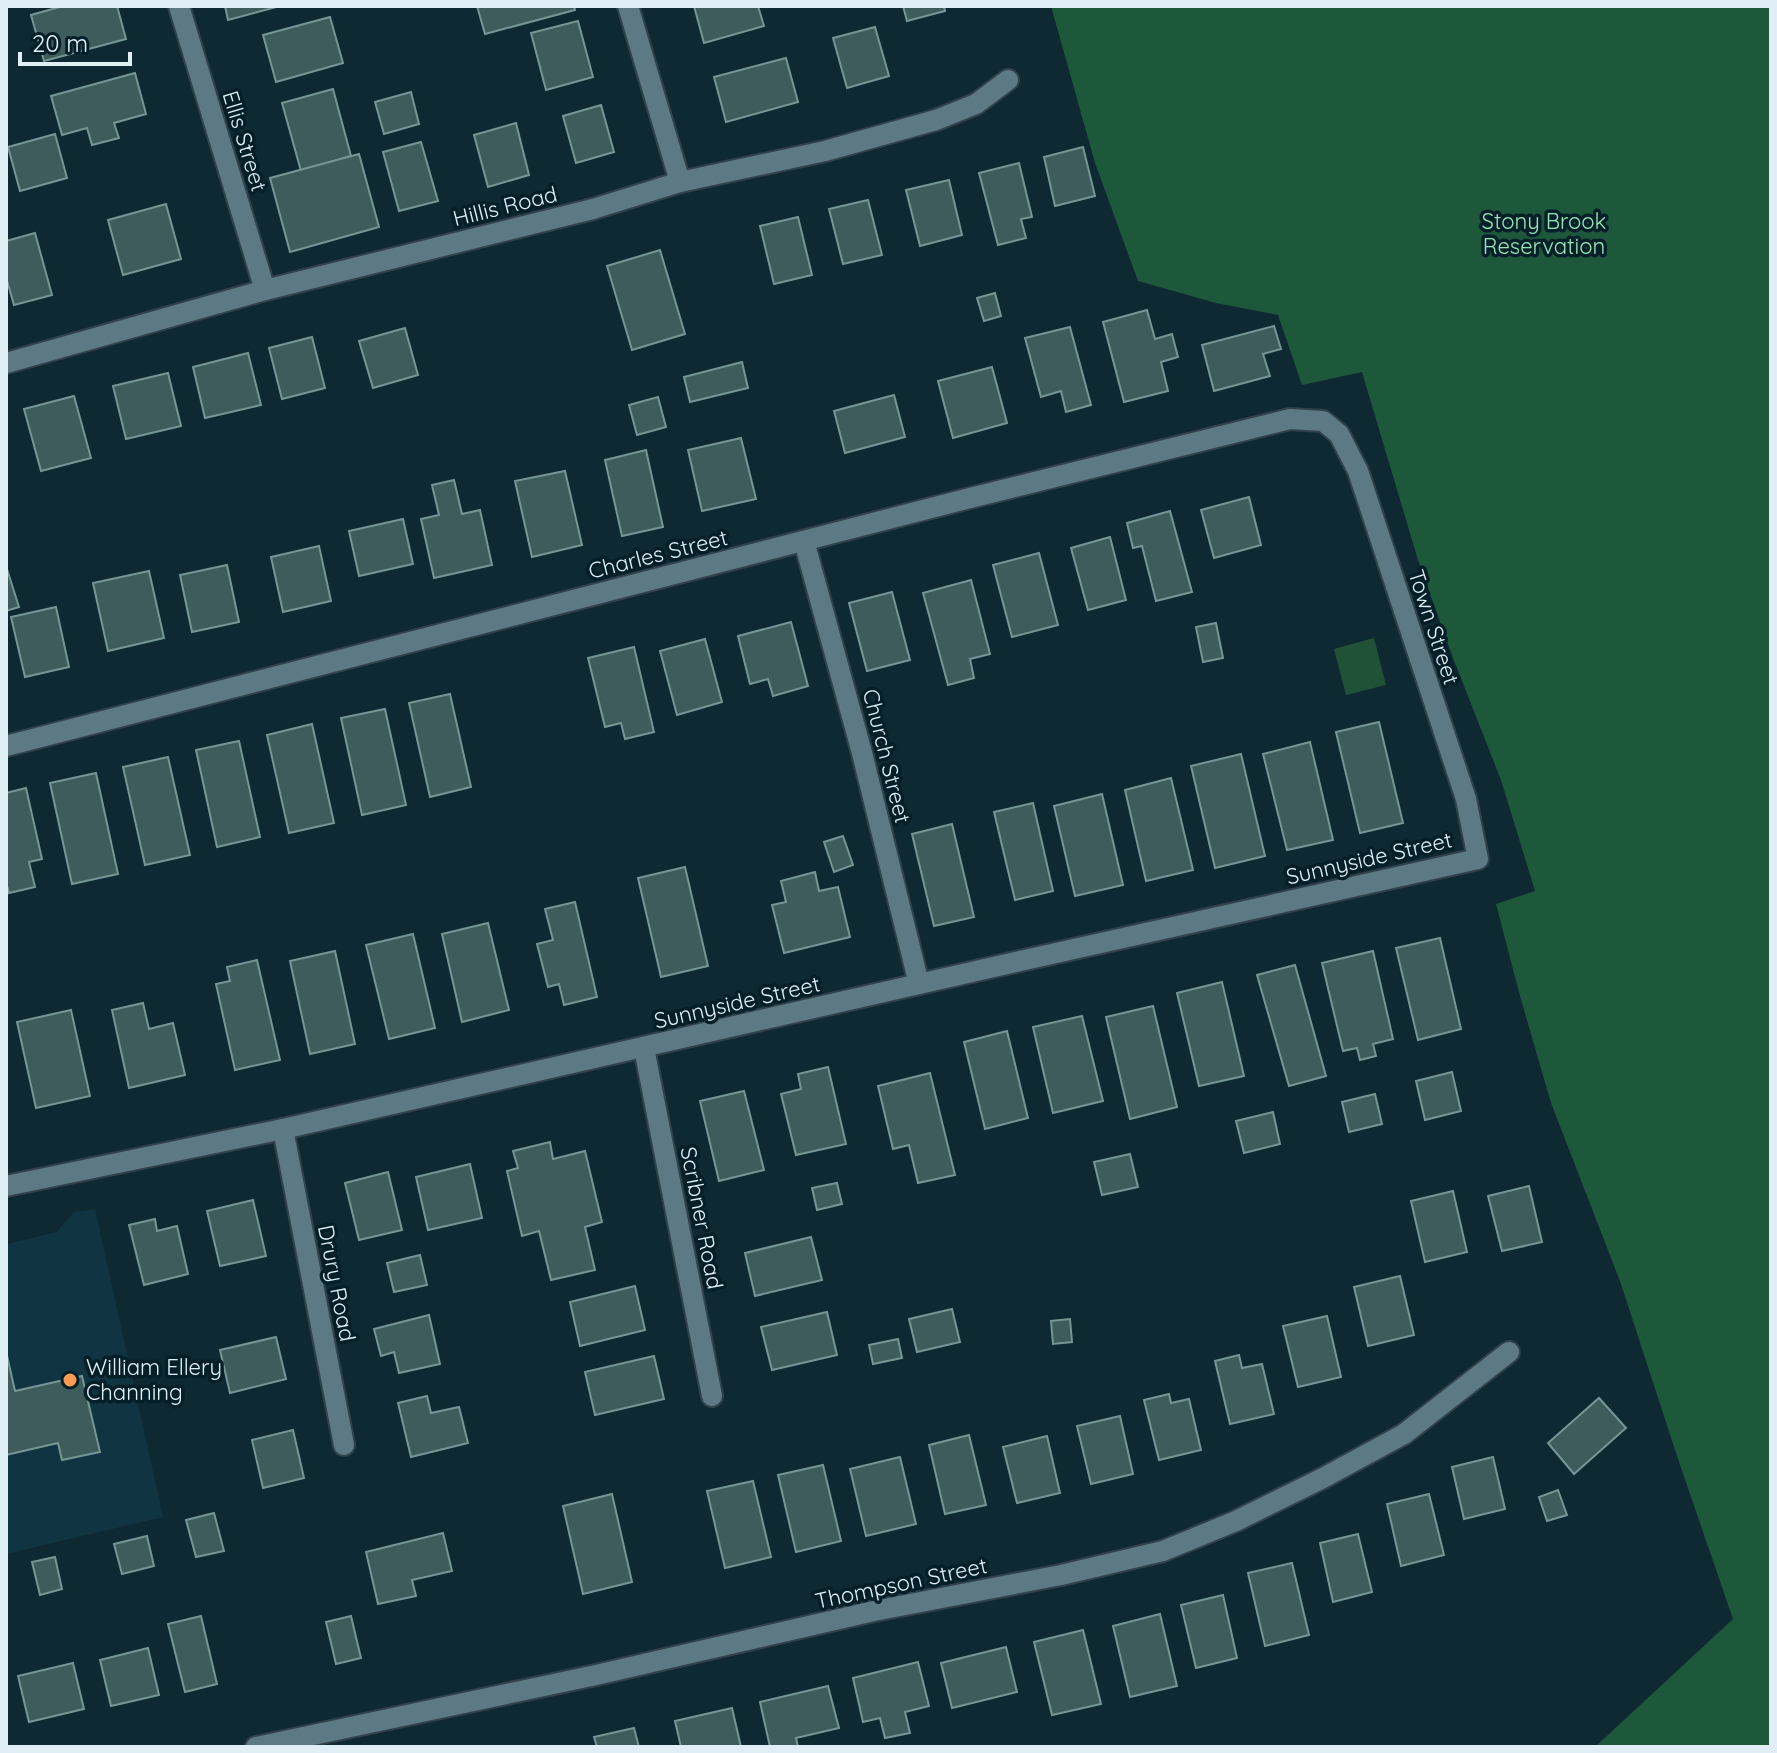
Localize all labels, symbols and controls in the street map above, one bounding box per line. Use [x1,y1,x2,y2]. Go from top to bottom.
scale bar [20,16,130,66]
text: 20 m [32,28,88,58]
street label: Ellis Street [216,87,274,195]
street label: Hillis Road [450,180,560,232]
park label: Stony Brook Reservation [1482,207,1606,260]
street label: Charles Street [586,523,730,585]
street label: Town Street [1402,566,1466,688]
street label: Church Street [857,686,917,826]
street label: Sunnyside Street [1283,825,1455,891]
street label: Sunnyside Street [651,969,823,1035]
street label: Scribner Road [674,1144,730,1292]
street label: Drury Road [312,1222,362,1344]
place label: William Ellery Channing [86,1353,222,1406]
marker: William Ellery Channing [61,1371,79,1389]
street label: Thompson Street [813,1551,989,1615]

